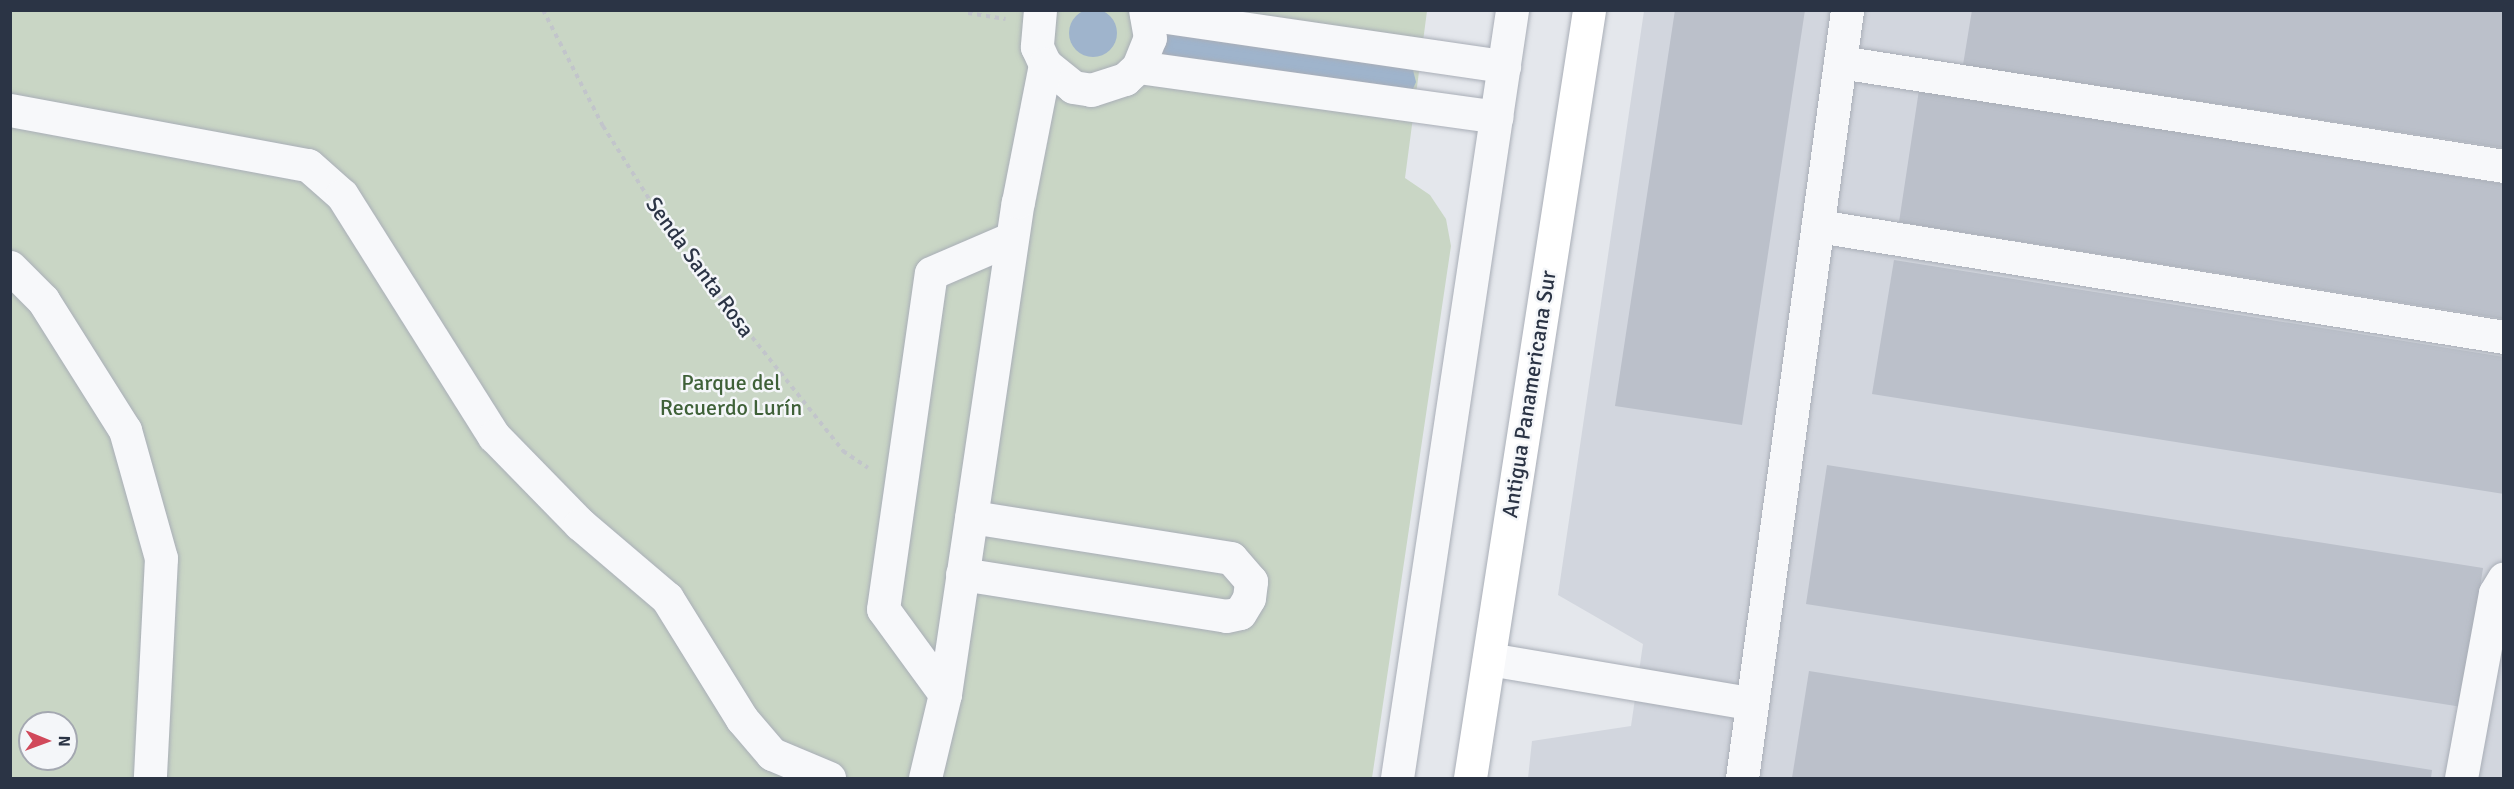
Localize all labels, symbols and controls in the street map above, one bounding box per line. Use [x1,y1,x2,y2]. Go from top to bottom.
street label: Senda Santa Rosa [640,192,760,342]
street label: Antigua Panamericana Sur [1496,268,1562,520]
park label: Parque del Recuerdo Lurín [660,369,802,420]
north arrow [18,711,78,771]
text: N [54,736,74,747]

